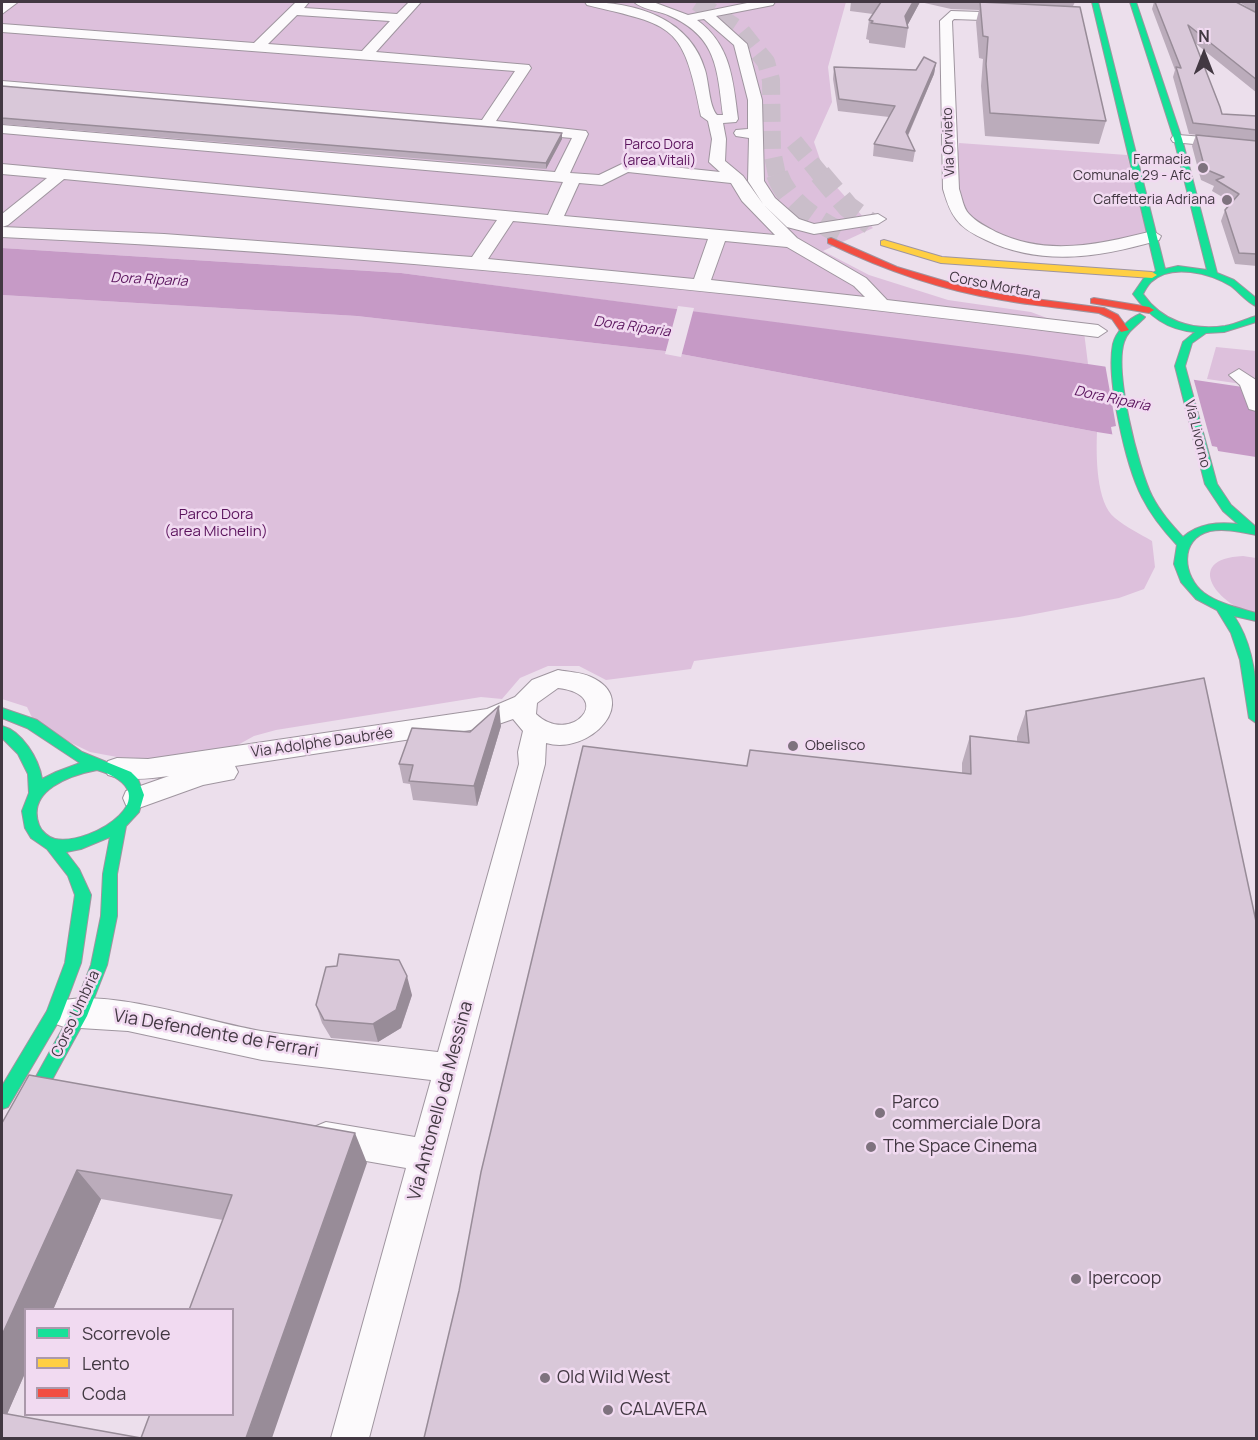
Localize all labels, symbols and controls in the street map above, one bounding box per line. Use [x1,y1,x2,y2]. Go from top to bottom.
north arrow [1174,24,1234,84]
text: N [1198,25,1210,47]
street label: Via Orvieto [939,107,959,177]
park label: Parco Dora (area Vitali) [622,137,696,170]
place label: Farmacia Comunale 29 - Afc [1073,152,1191,184]
marker: Farmacia Comunale 29 - Afc [1196,161,1210,175]
place label: Caffetteria Adriana [1093,192,1215,208]
marker: Caffetteria Adriana [1220,193,1234,207]
street label: Corso Mortara [948,269,1042,303]
water label: Dora Riparia [110,270,188,290]
water label: Dora Riparia [593,313,671,341]
water label: Dora Riparia [1072,383,1152,415]
street label: Via Livorno [1180,398,1214,470]
park label: Parco Dora (area Michelin) [164,506,268,541]
street label: Via Adolphe Daubrée [250,724,394,762]
place label: Obelisco [805,737,865,755]
marker: Obelisco [786,739,800,753]
street label: Corso Umbria [48,968,104,1060]
street label: Via Antonello da Messina [404,999,478,1203]
street label: Via Defendente de Ferrari [112,1005,320,1063]
place label: Parco commerciale Dora [892,1092,1041,1134]
marker: Parco commerciale Dora [873,1106,887,1120]
place label: The Space Cinema [883,1136,1037,1158]
marker: The Space Cinema [864,1140,878,1154]
place label: Ipercoop [1088,1268,1161,1290]
marker: Ipercoop [1069,1272,1083,1286]
legend [24,1308,234,1416]
text: Scorrevole [82,1321,171,1345]
text: Lento [82,1351,130,1375]
place label: Old Wild West [557,1367,671,1389]
marker: Old Wild West [538,1371,552,1385]
text: Coda [82,1381,126,1405]
place label: CALAVERA [620,1399,707,1421]
marker: CALAVERA [601,1403,615,1417]

